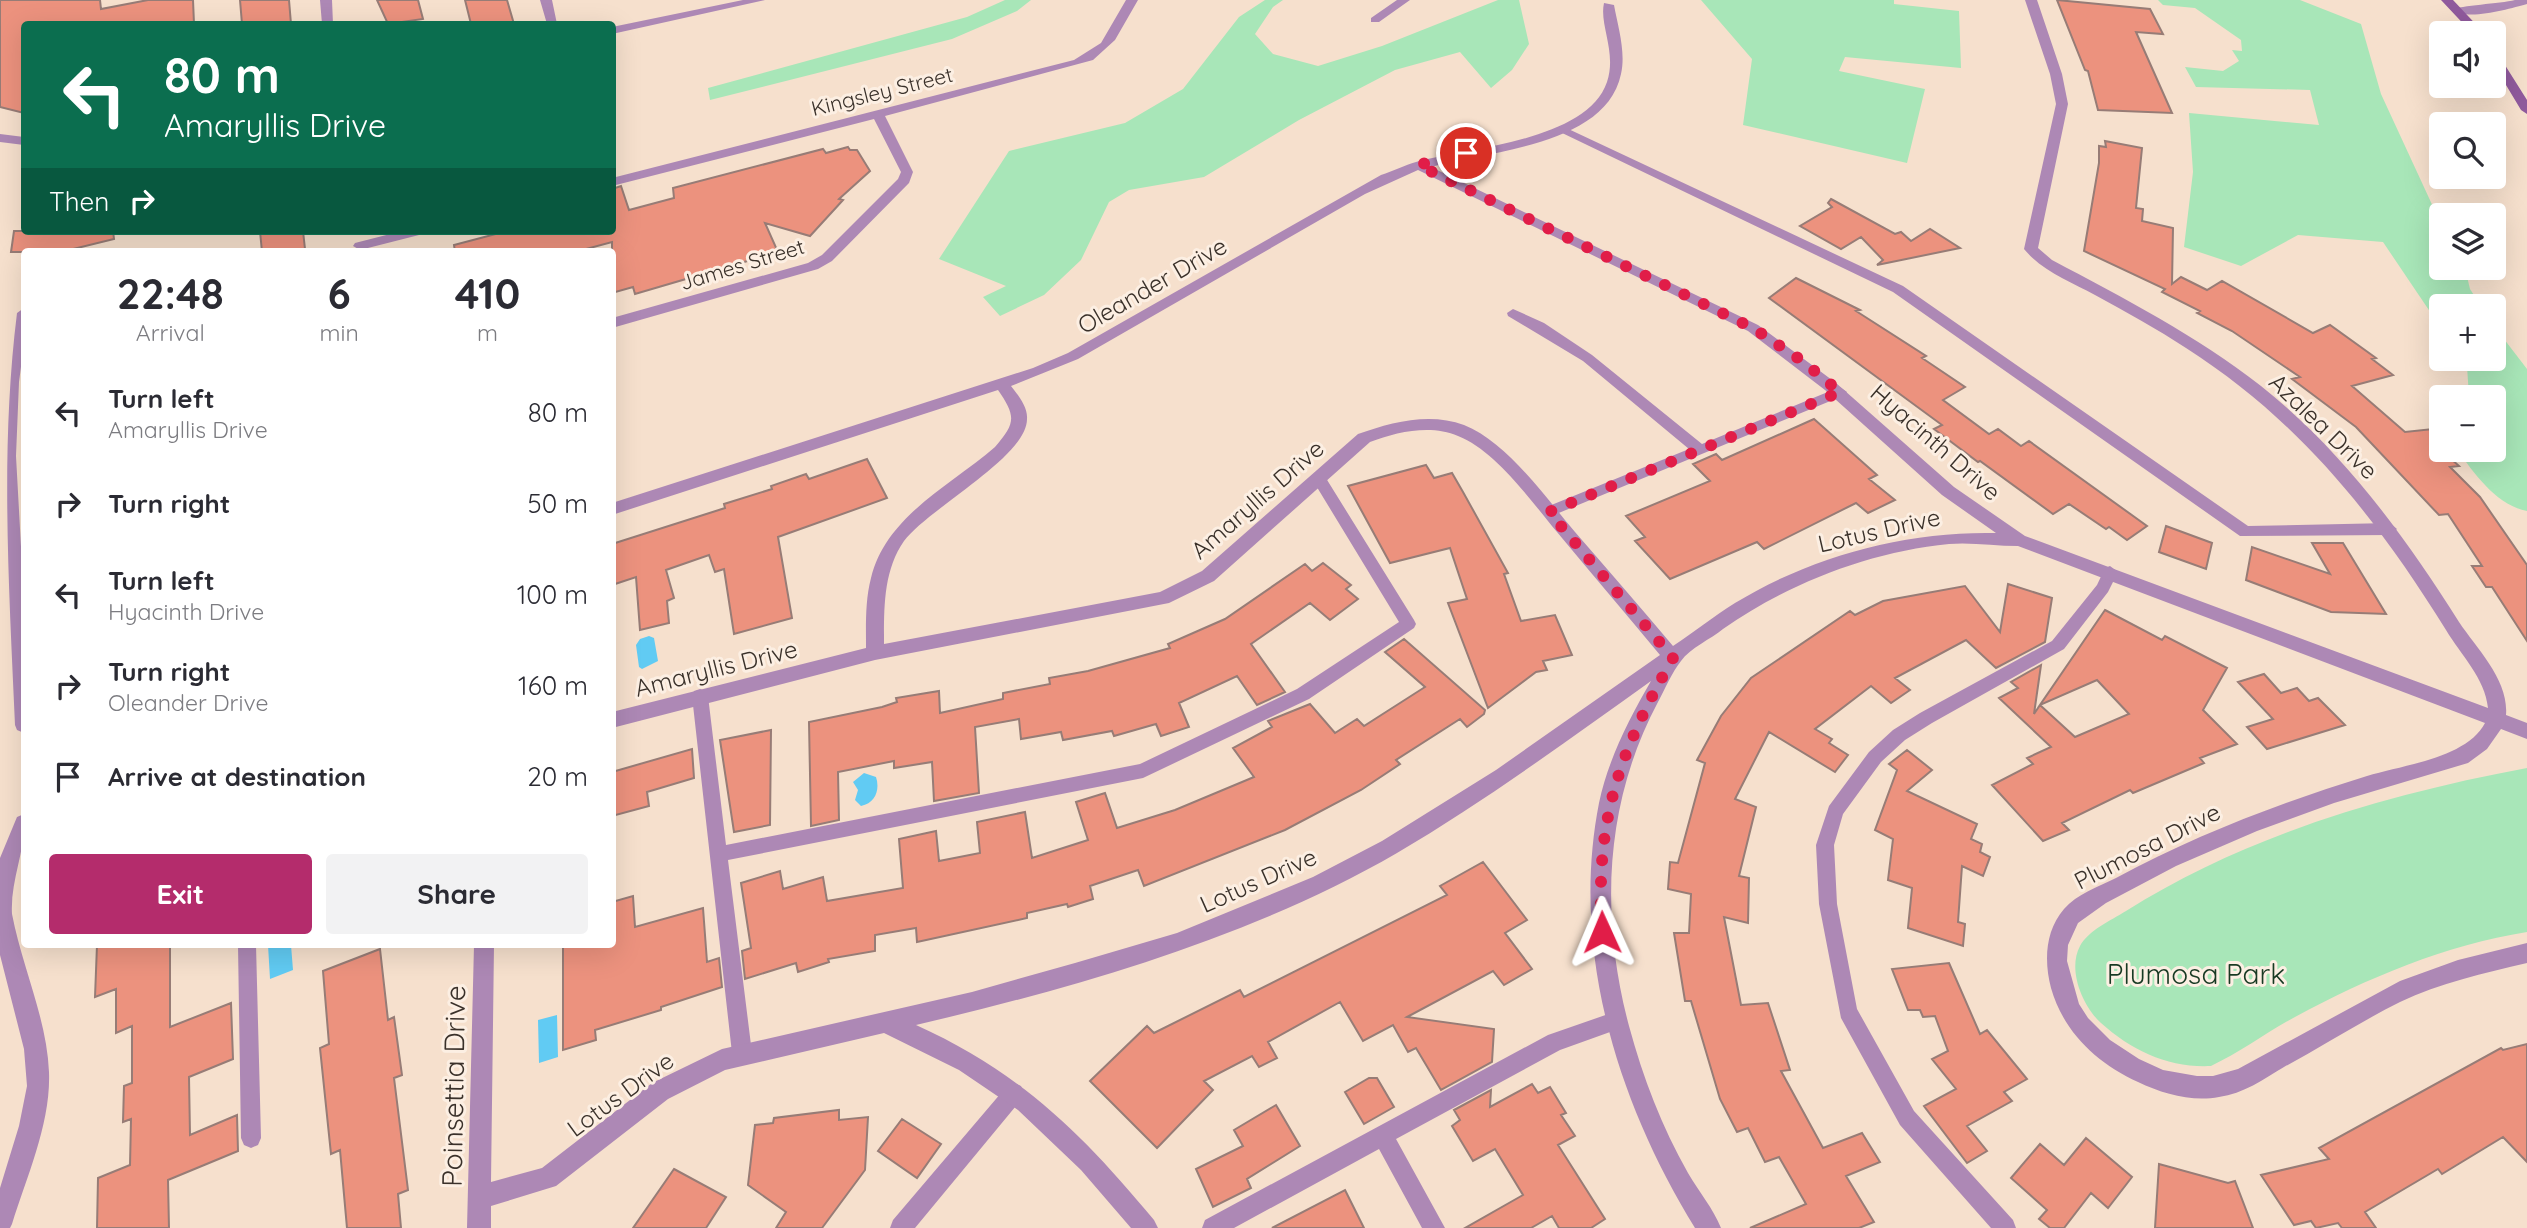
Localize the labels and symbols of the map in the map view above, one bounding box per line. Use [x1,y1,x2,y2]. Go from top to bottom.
street label: Kingsley Street [809,61,955,121]
pin [1436,123,1496,183]
street label: Oleander Drive [1072,230,1232,340]
street label: James Street [677,233,807,295]
street label: Azalea Drive [2263,367,2385,485]
street label: Hyacinth Drive [1865,377,2007,507]
street label: Amaryllis Drive [1184,433,1330,565]
street label: Lotus Drive [1815,501,1943,559]
street label: Amaryllis Drive [632,633,800,703]
street label: Plumosa Drive [2069,796,2225,896]
street label: Lotus Drive [1195,841,1321,919]
position arrow [1565,895,1639,969]
park label: Plumosa Park [2107,956,2285,991]
street label: Poinsettia Drive [434,985,472,1187]
street label: Lotus Drive [561,1045,679,1143]

